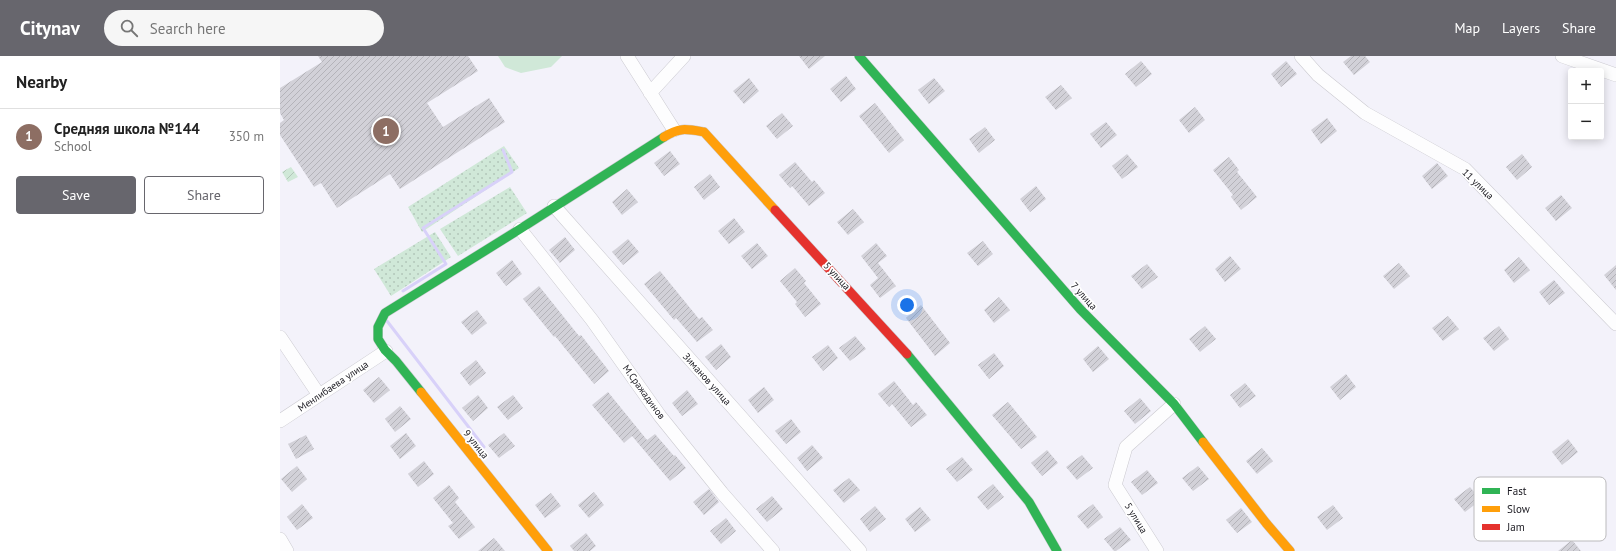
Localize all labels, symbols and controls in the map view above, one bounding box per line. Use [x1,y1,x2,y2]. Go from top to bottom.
search box [104,10,384,46]
text: Citynav [20,16,80,40]
icon: search [118,17,140,39]
text: Search here [150,19,226,38]
text: Map [1454,19,1480,37]
text: Layers [1502,19,1540,37]
text: Share [1562,19,1596,37]
map controls [1568,68,1604,140]
button: + [1568,68,1604,104]
text: Nearby [16,71,67,93]
button: − [1568,104,1604,140]
pin: 1 [373,116,399,146]
text: Средняя школа №144 [54,119,200,138]
text: 1 [25,128,33,145]
text: 350 m [229,128,264,145]
text: School [54,138,92,155]
street label: 11 улица [1459,166,1497,202]
button: Save [16,176,136,214]
button: Share [144,176,264,214]
street label: 5 улица [821,259,853,293]
street label: 7 улица [1068,279,1100,313]
your location [897,295,917,315]
street label: Зиманов улица [680,350,734,408]
street label: Менлибаева улица [295,358,371,414]
street label: М.Сражадинов [620,362,668,422]
street label: 9 улица [460,427,492,461]
legend [1474,477,1606,541]
text: Fast [1507,484,1527,498]
street label: 5 улица [1122,500,1150,536]
text: Slow [1507,502,1530,516]
text: Jam [1506,520,1525,534]

